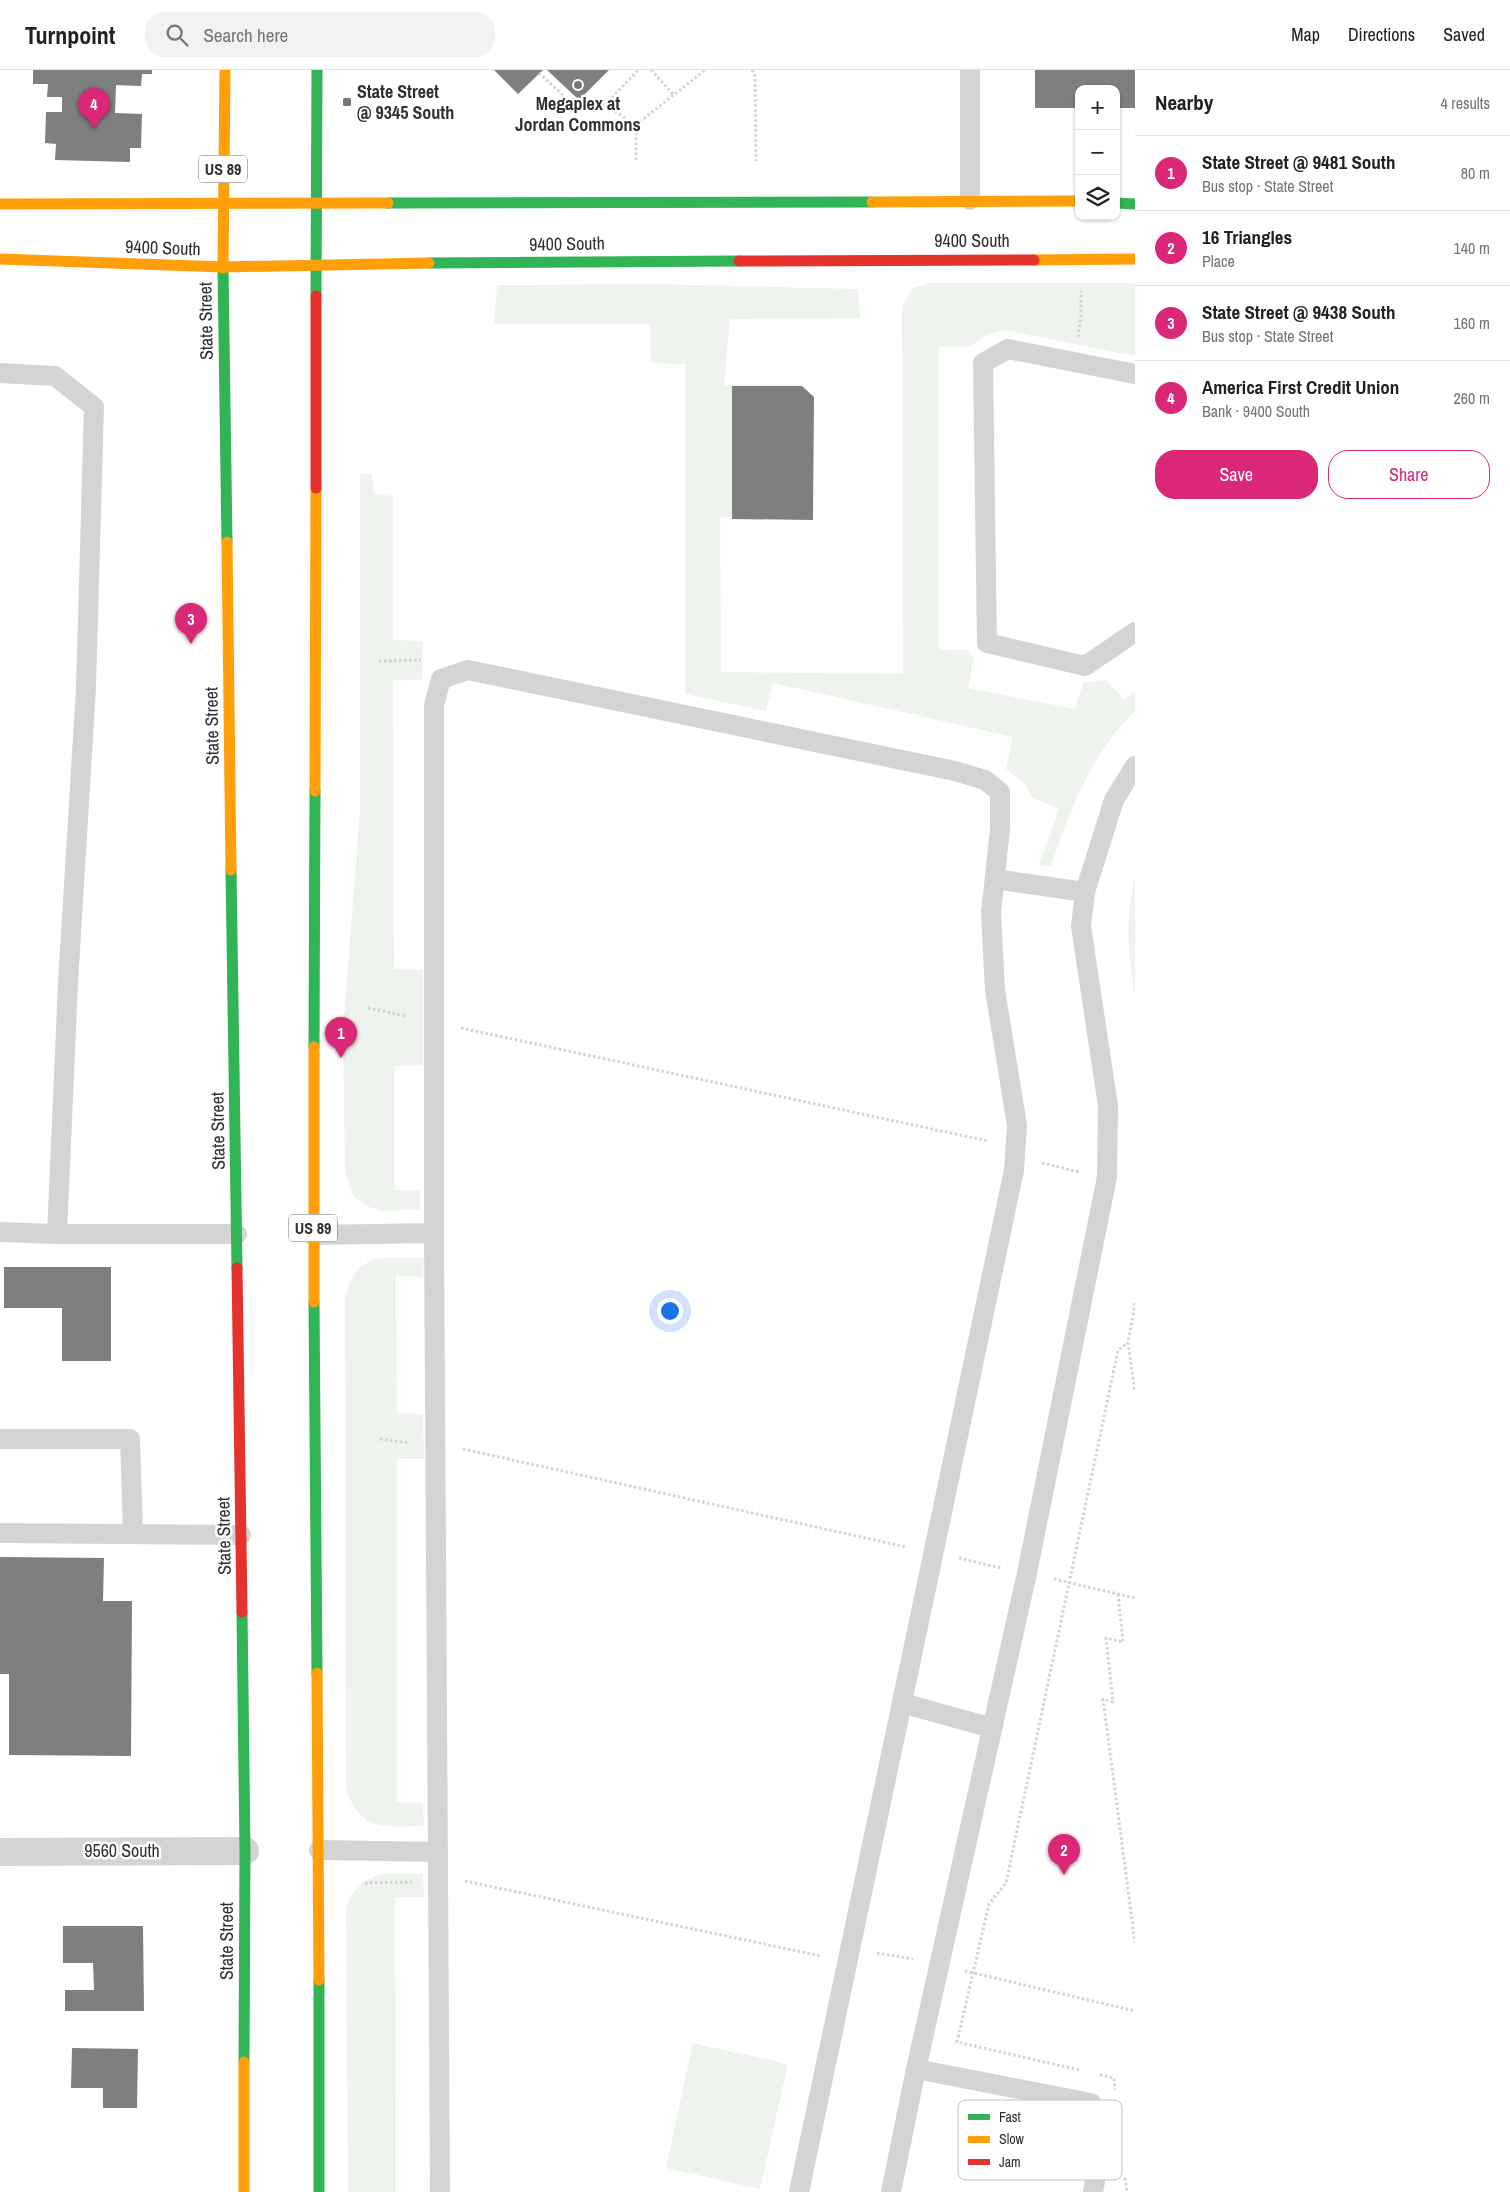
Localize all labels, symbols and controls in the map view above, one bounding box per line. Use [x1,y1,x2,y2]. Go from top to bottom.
search box [145,12,495,57]
text: Turnpoint [25,19,115,51]
icon: search [163,21,191,49]
text: Search here [203,22,288,48]
text: Map [1291,22,1320,47]
text: Directions [1348,22,1415,47]
text: Saved [1443,22,1485,47]
place label: State Street @ 9345 South [357,79,454,125]
marker: Megaplex at Jordan Commons [572,79,584,91]
map controls [1075,85,1120,220]
button: + [1075,85,1120,130]
pin: 4 [78,88,110,129]
text: Nearby [1155,88,1213,117]
place label: Megaplex at Jordan Commons [515,91,641,137]
text: 4 results [1440,92,1490,114]
marker: State Street @ 9345 South [341,96,353,108]
button: − [1075,130,1120,175]
text: State Street @ 9481 South [1202,149,1396,175]
road number: US 89 [199,156,247,182]
text: 1 [1167,162,1175,184]
text: 80 m [1461,162,1490,184]
button: layers [1075,175,1120,220]
text: Bus stop · State Street [1202,175,1333,197]
text: 16 Triangles [1202,224,1292,250]
street label: 9400 South [934,228,1010,253]
street label: 9400 South [529,230,605,257]
street label: 9400 South [125,234,201,261]
text: 2 [1167,237,1175,259]
text: 140 m [1454,237,1490,259]
text: Place [1202,250,1235,272]
street label: State Street [192,282,219,360]
text: State Street @ 9438 South [1202,299,1396,325]
text: 3 [1167,312,1175,334]
text: 160 m [1454,312,1490,334]
text: Bus stop · State Street [1202,325,1333,347]
text: America First Credit Union [1202,374,1399,400]
text: 4 [1167,387,1175,409]
text: 260 m [1454,387,1490,409]
text: Bank · 9400 South [1202,400,1310,422]
button: Save [1155,450,1318,499]
button: Share [1328,450,1490,499]
pin: 3 [175,603,207,644]
street label: State Street [198,687,225,765]
pin: 1 [325,1017,357,1058]
street label: State Street [204,1092,231,1170]
road number: US 89 [289,1214,337,1242]
your location [657,1298,683,1324]
street label: State Street [210,1497,237,1575]
pin: 2 [1048,1834,1080,1875]
street label: 9560 South [84,1838,160,1863]
street label: State Street [214,1902,239,1980]
legend [958,2100,1122,2180]
text: Fast [999,2108,1021,2126]
text: Slow [999,2130,1025,2148]
text: Jam [999,2153,1021,2171]

